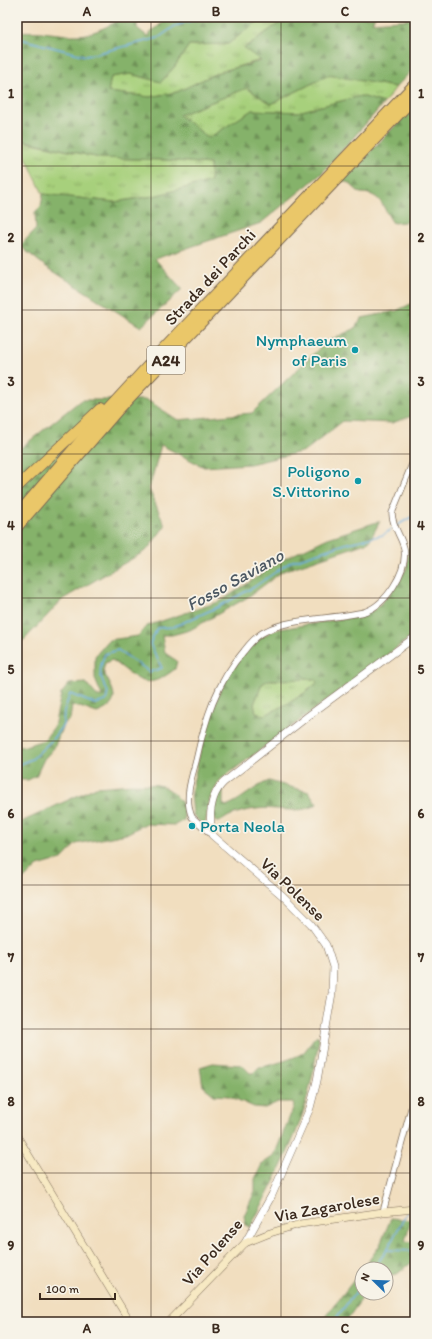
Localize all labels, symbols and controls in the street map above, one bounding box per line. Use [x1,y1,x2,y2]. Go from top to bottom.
text: A [82,4,92,19]
text: B [212,4,221,19]
text: C [341,4,350,19]
text: 1 [8,86,14,101]
text: 1 [418,86,424,101]
street label: Strada dei Parchi [160,225,260,329]
text: 2 [8,230,15,245]
text: 2 [418,230,425,245]
place label: Nymphaeum of Paris [256,330,347,370]
marker: Nymphaeum of Paris [350,345,360,355]
road number: A24 [147,346,185,374]
text: 3 [7,374,15,389]
text: 3 [417,374,425,389]
place label: Poligono S.Vittorino [272,461,350,501]
marker: Poligono S.Vittorino [353,476,363,486]
text: 4 [7,518,15,533]
text: 4 [417,518,425,533]
water label: Fosso Saviano [183,544,288,616]
text: 5 [8,662,15,677]
text: 5 [418,662,425,677]
text: 6 [8,806,15,821]
text: 6 [418,806,425,821]
place label: Porta Neola [200,816,285,836]
marker: Porta Neola [187,821,197,831]
street label: Via Polense [256,853,330,925]
text: 7 [7,950,15,965]
text: 7 [417,950,425,965]
text: 8 [7,1094,15,1109]
text: 8 [417,1094,425,1109]
street label: Via Zagarolese [273,1188,381,1226]
street label: Via Polense [177,1214,247,1290]
text: 9 [8,1238,15,1253]
text: 9 [418,1238,425,1253]
north arrow [354,1261,394,1301]
text: N [358,1271,373,1283]
scale bar [40,1275,115,1301]
text: 100 m [46,1282,79,1296]
text: A [82,1321,92,1336]
text: B [212,1321,221,1336]
text: C [341,1321,350,1336]

